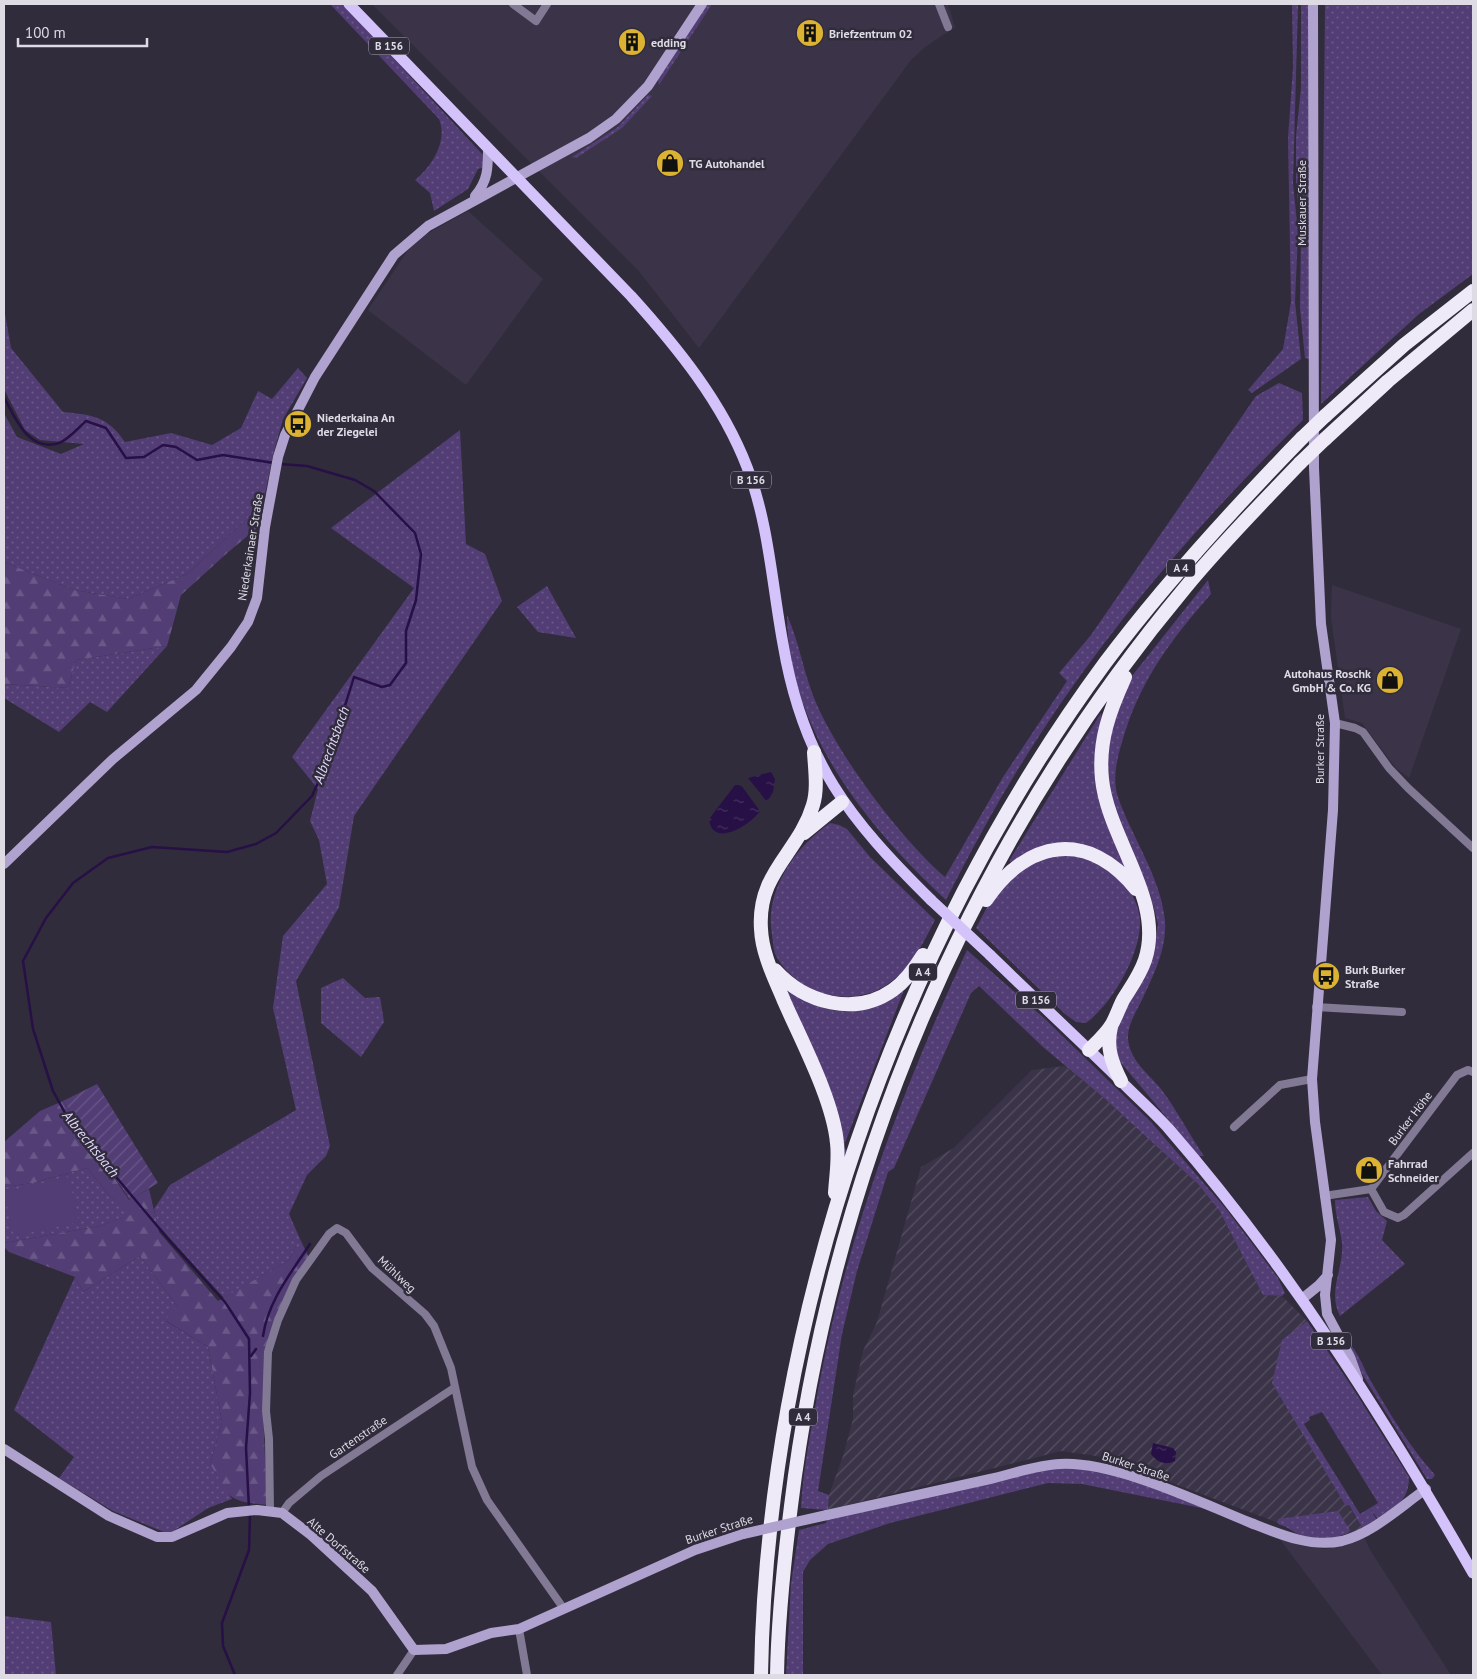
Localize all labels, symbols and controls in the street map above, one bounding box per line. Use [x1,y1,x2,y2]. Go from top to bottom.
scale bar [18,15,146,47]
building icon: Briefzentrum 02 [795,18,825,48]
text: 100 m [25,23,66,42]
place label: Briefzentrum 02 [829,26,913,41]
building icon: edding [617,27,647,57]
place label: edding [651,35,686,50]
road number: B 156 [369,37,409,54]
shop icon: TG Autohandel [655,148,685,178]
place label: TG Autohandel [689,156,765,171]
street label: Muskauer Straße [1294,160,1309,246]
bus stop icon: Niederkaina An der Ziegelei [283,409,313,439]
place label: Niederkaina An der Ziegelei [317,410,395,439]
road number: B 156 [731,472,771,488]
street label: Niederkainaer Straße [234,492,266,602]
road number: A 4 [1167,560,1195,576]
shop icon: Autohaus Roschk GmbH & Co. KG [1375,665,1405,695]
place label: Autohaus Roschk GmbH & Co. KG [1284,666,1371,695]
water label: Albrechtsbach [308,704,353,787]
street label: Burker Straße [1312,714,1327,784]
bus stop icon: Burk Burker Straße [1311,961,1341,991]
place label: Burk Burker Straße [1345,962,1406,991]
road number: A 4 [909,964,937,980]
road number: B 156 [1016,992,1056,1008]
street label: Burker Höhe [1385,1088,1435,1148]
water label: Albrechtsbach [58,1106,123,1181]
shop icon: Fahrrad Schneider [1354,1155,1384,1185]
place label: Fahrrad Schneider [1388,1156,1440,1185]
street label: Mühlweg [375,1252,419,1296]
road number: B 156 [1311,1332,1351,1350]
road number: A 4 [789,1408,817,1425]
street label: Gartenstraße [326,1412,390,1462]
street label: Burker Straße [1100,1448,1172,1484]
street label: Burker Straße [683,1511,755,1547]
street label: Alte Dorfstraße [305,1514,373,1576]

